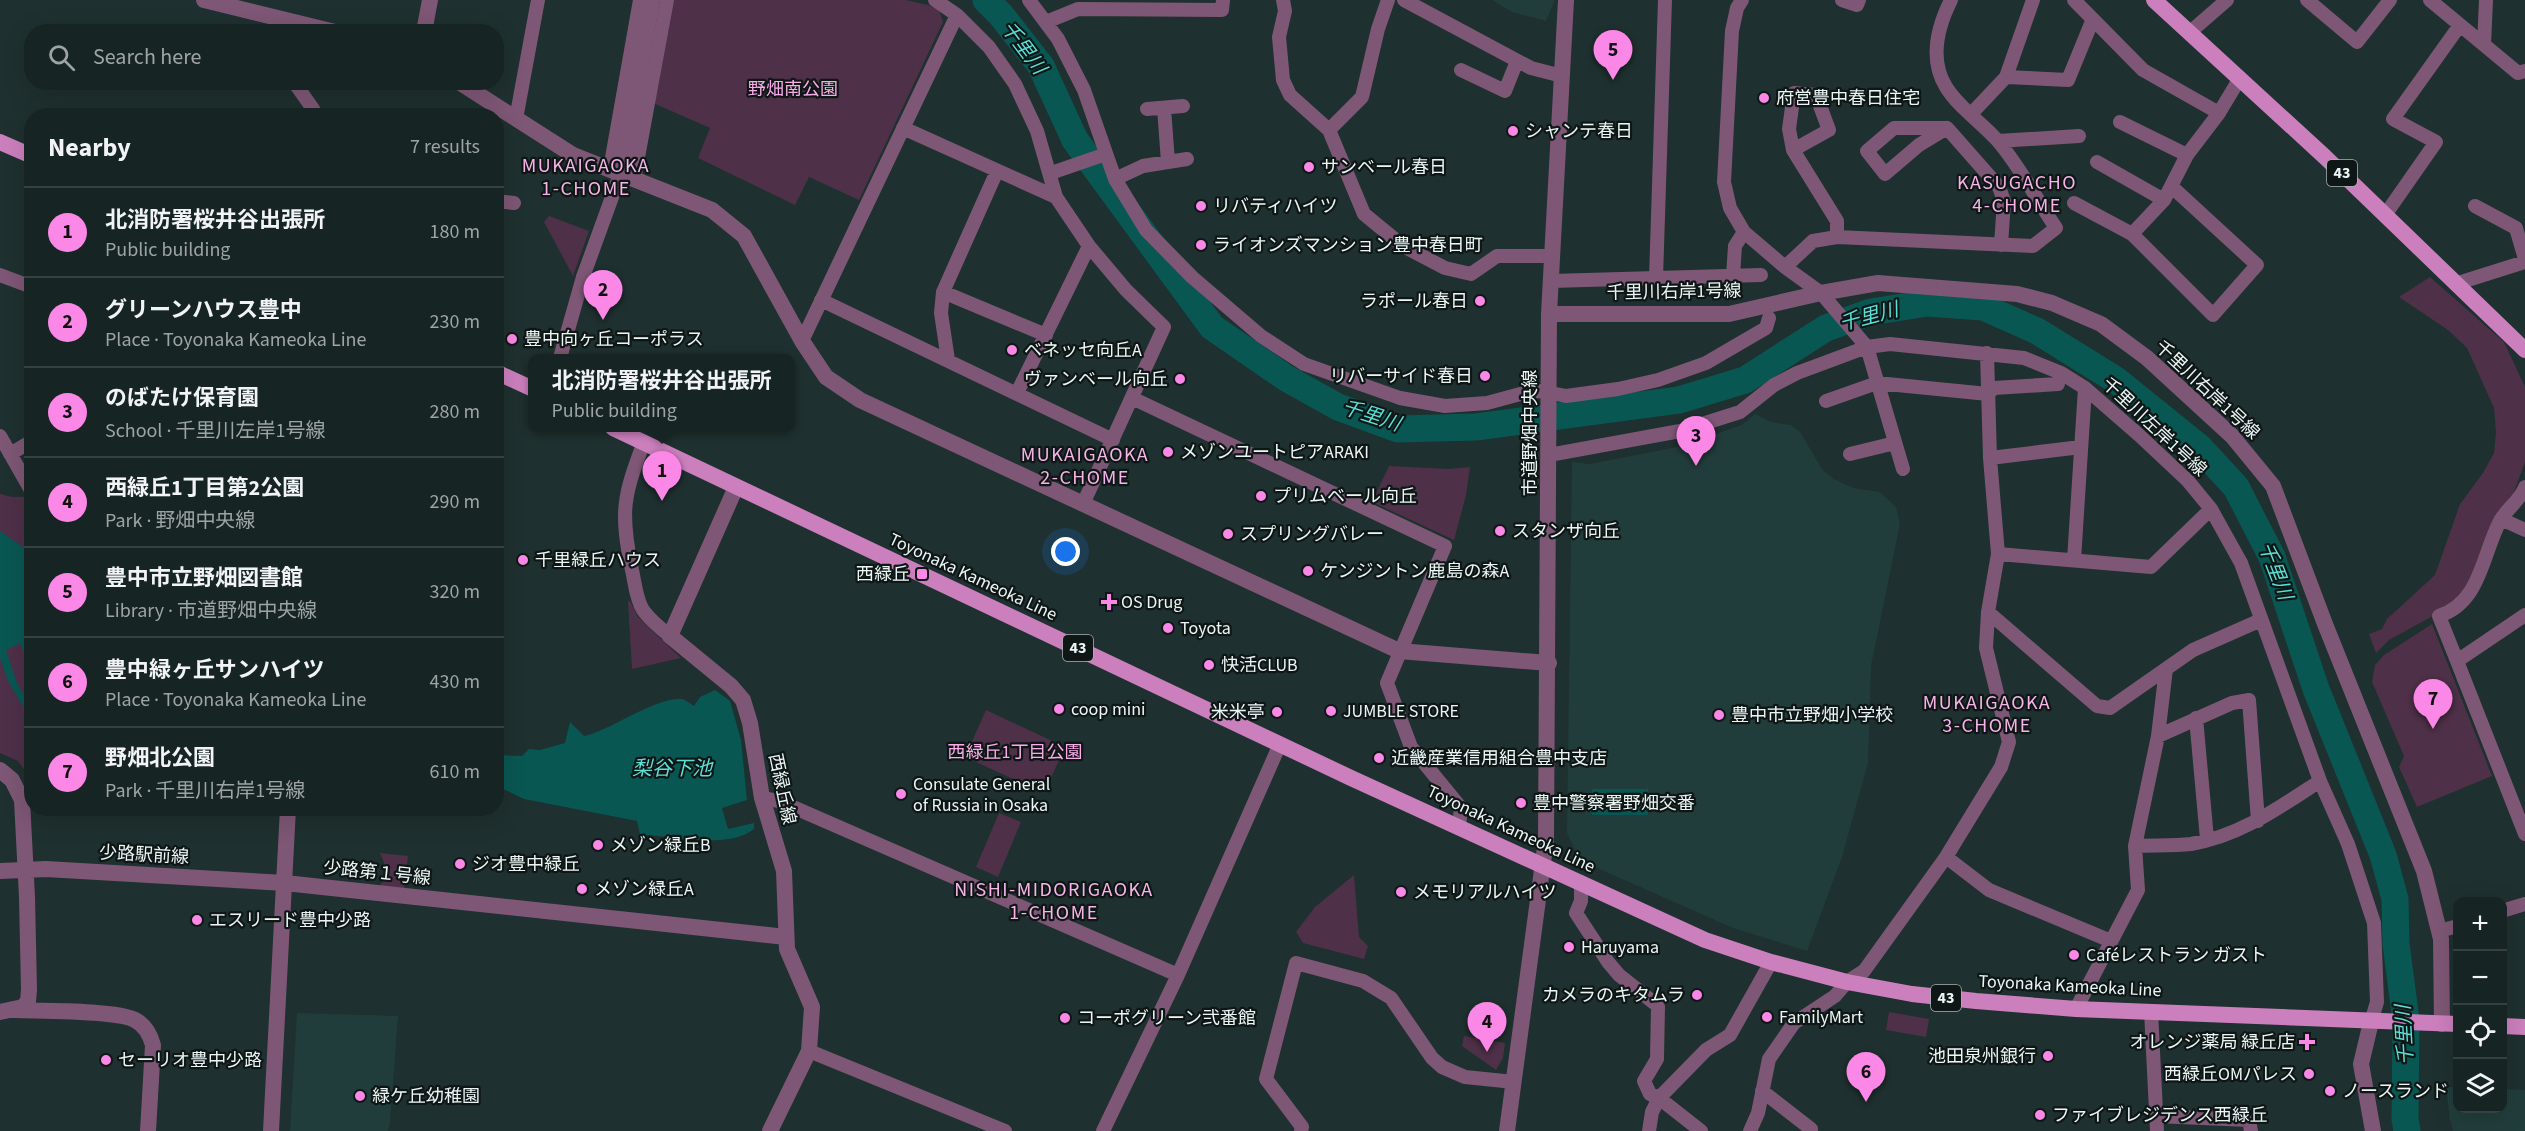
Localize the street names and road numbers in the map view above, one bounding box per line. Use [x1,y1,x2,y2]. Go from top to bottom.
road number: 43 [2327,160,2357,186]
street label: 千里川右岸1号線 [1606,278,1742,306]
street label: 千里川右岸1号線 [2149,335,2265,445]
street label: 市道野畑中央線 [1518,370,1543,496]
street label: 千里川左岸1号線 [2096,372,2212,482]
street label: Toyonaka Kameoka Line [885,527,1061,627]
road number: 43 [1063,635,1093,661]
street label: 西緑丘線 [762,751,802,827]
street label: Toyonaka Kameoka Line [1423,779,1599,879]
street label: 少路駅前線 [98,840,190,870]
street label: 少路第１号線 [322,855,432,891]
street label: Toyonaka Kameoka Line [1978,969,2162,1003]
road number: 43 [1931,985,1961,1011]

